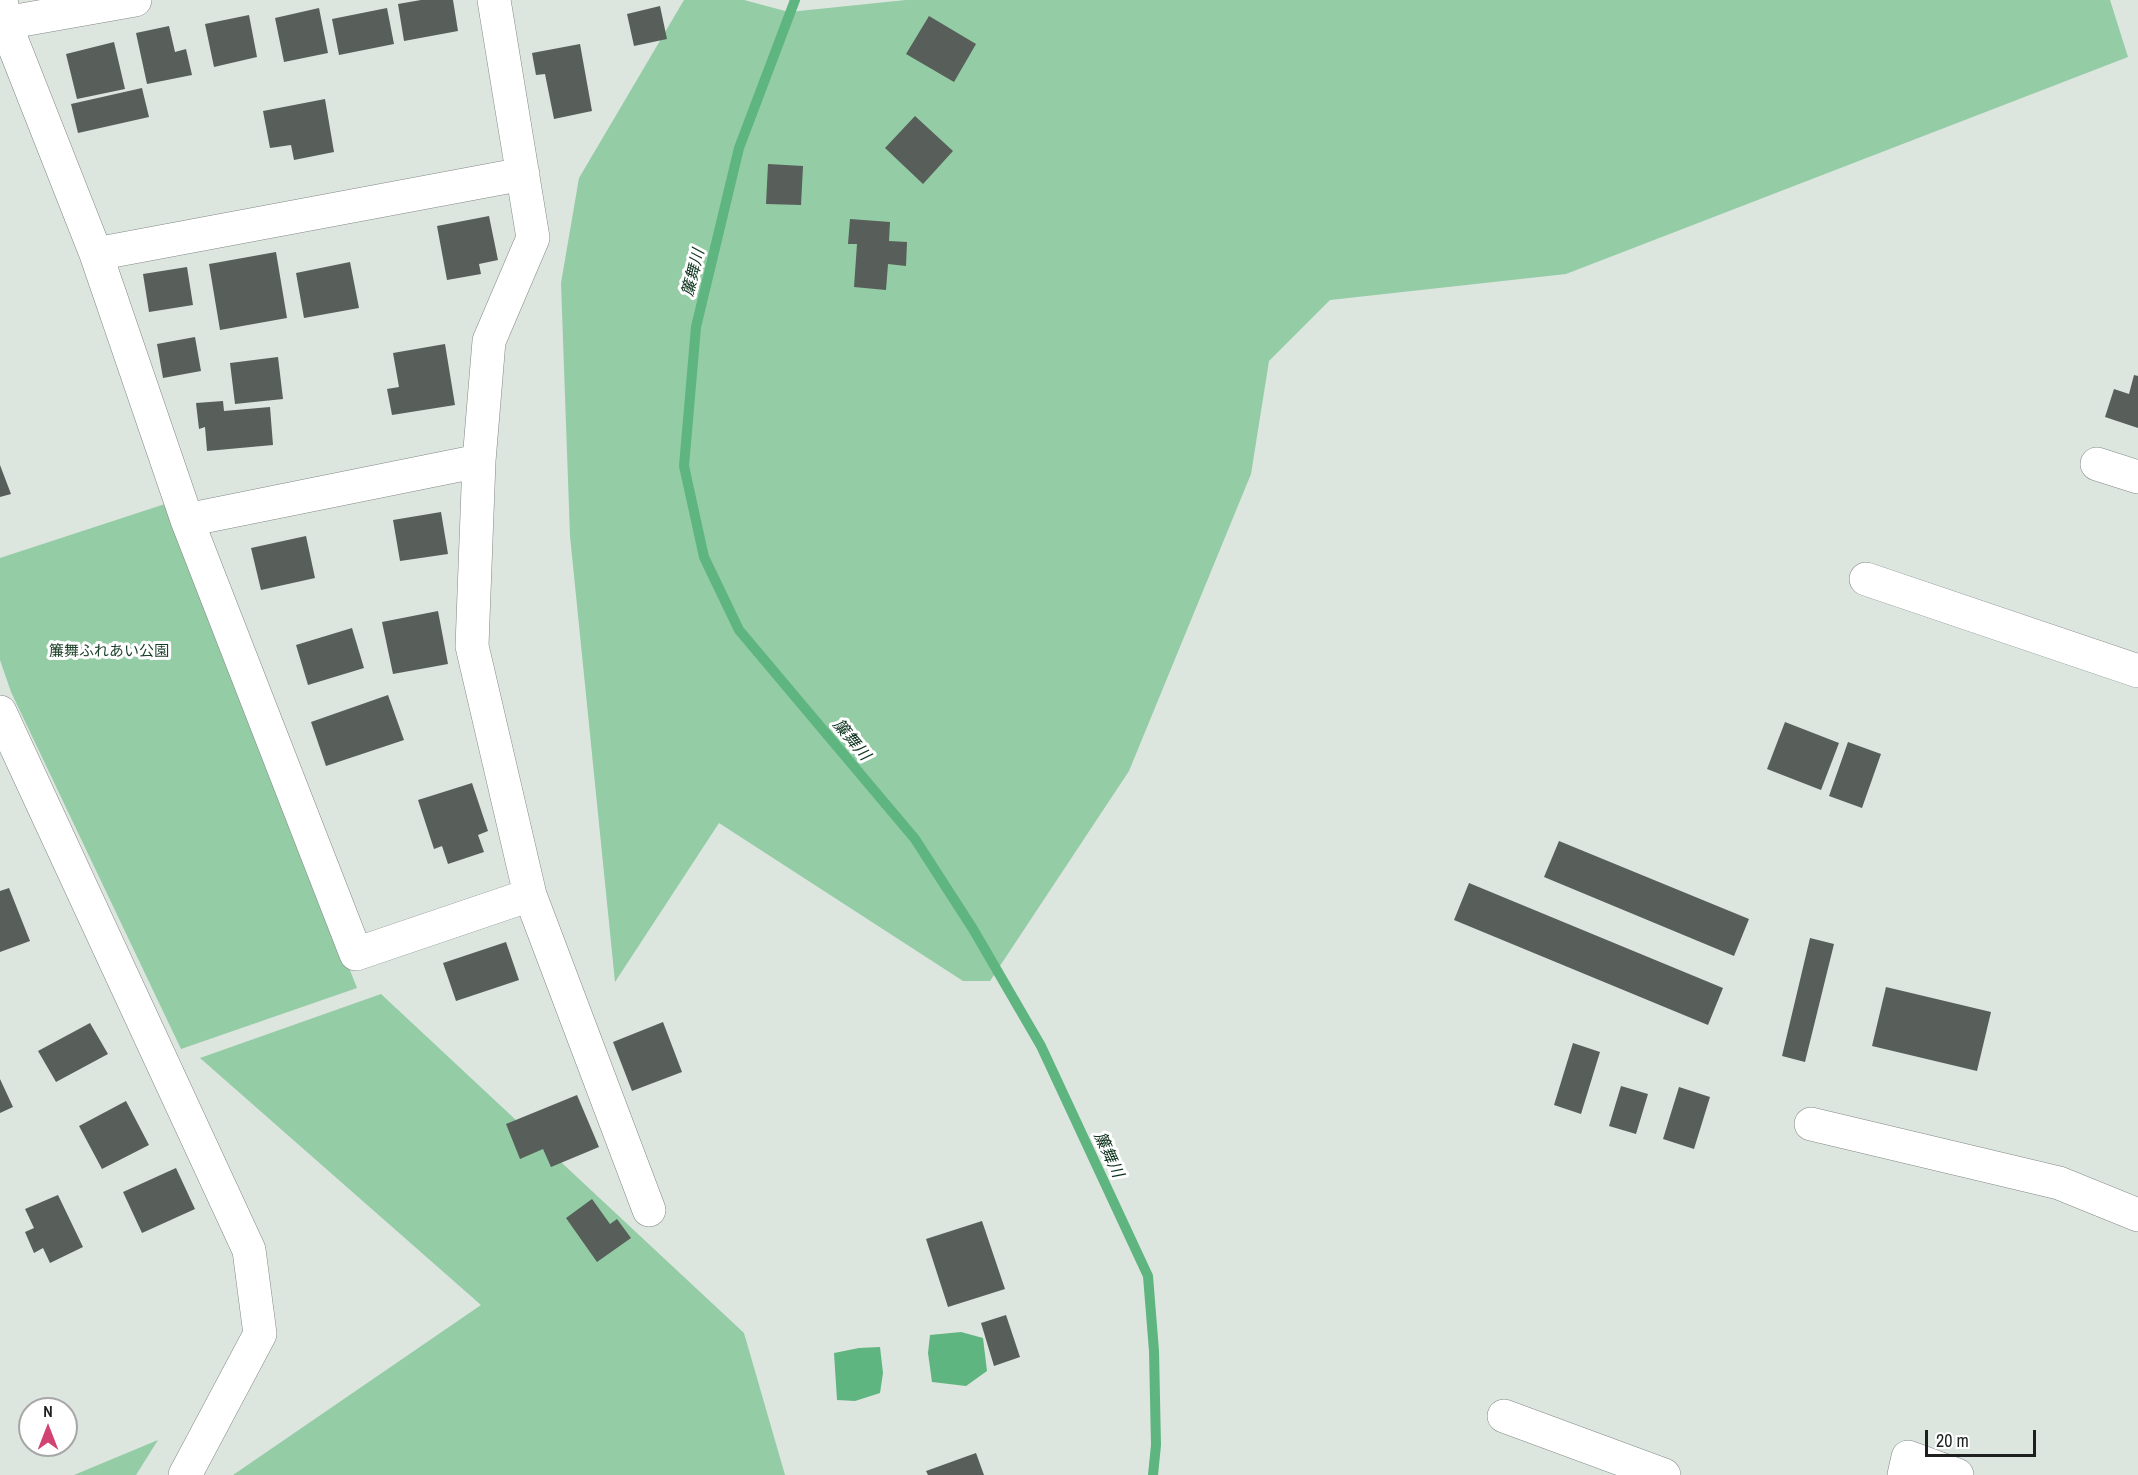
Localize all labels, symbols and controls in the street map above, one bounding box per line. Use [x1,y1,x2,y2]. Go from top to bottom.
water label: 簾舞川 [679,247,709,299]
park label: 簾舞ふれあい公園 [49,643,169,661]
water label: 簾舞川 [828,715,874,765]
water label: 簾舞川 [1089,1129,1127,1181]
north arrow [18,1397,78,1457]
text: N [43,1400,53,1422]
scale bar [1928,1418,2039,1456]
text: 20 m [1936,1428,1969,1453]

